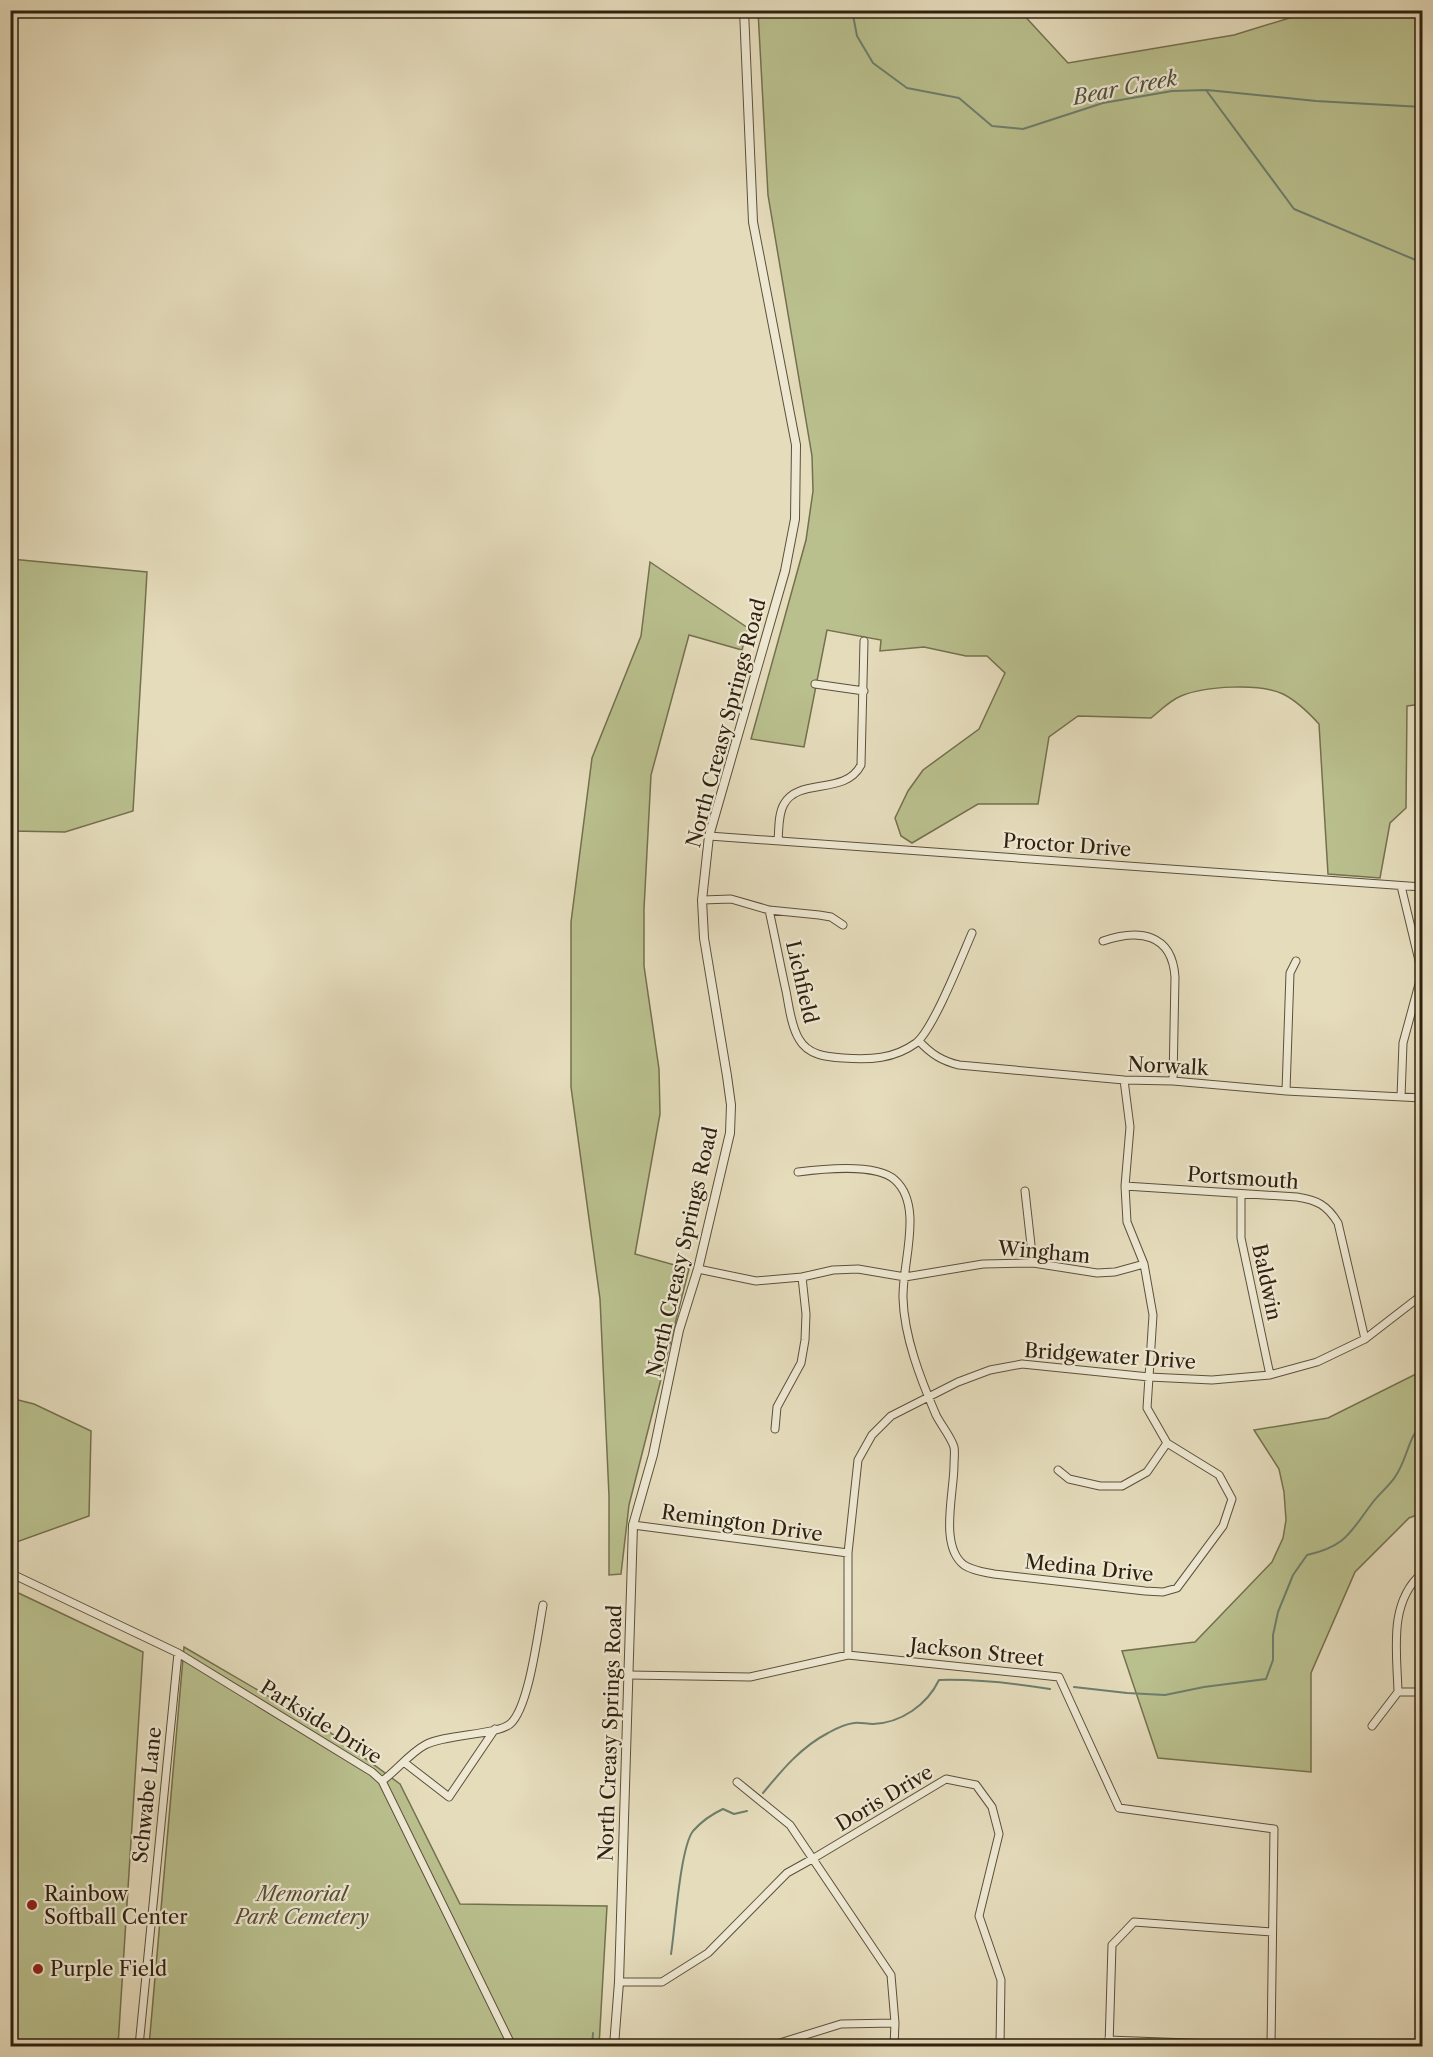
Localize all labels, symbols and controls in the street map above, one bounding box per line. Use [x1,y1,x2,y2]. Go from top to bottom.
water label: Bear Creek [1068,65,1179,110]
street label: North Creasy Springs Road [681,596,771,850]
street label: Proctor Drive [1002,829,1132,861]
street label: Lichfield [781,938,823,1026]
street label: Norwalk [1127,1052,1210,1080]
street label: North Creasy Springs Road [641,1124,723,1380]
street label: Portsmouth [1186,1162,1300,1194]
street label: Wingham [996,1236,1092,1268]
street label: Baldwin [1247,1242,1287,1323]
street label: Bridgewater Drive [1023,1338,1197,1374]
street label: Remington Drive [660,1500,824,1546]
street label: Medina Drive [1023,1549,1155,1587]
street label: North Creasy Springs Road [594,1604,626,1862]
street label: Jackson Street [906,1633,1045,1671]
street label: Parkside Drive [256,1675,386,1769]
street label: Schwabe Lane [128,1726,166,1864]
street label: Doris Drive [831,1760,937,1836]
place label: Rainbow Softball Center [44,1882,188,1929]
park label: Memorial Park Cemetery [233,1882,369,1929]
marker: Rainbow Softball Center [25,1898,39,1912]
place label: Purple Field [50,1957,167,1981]
marker: Purple Field [31,1962,45,1976]

